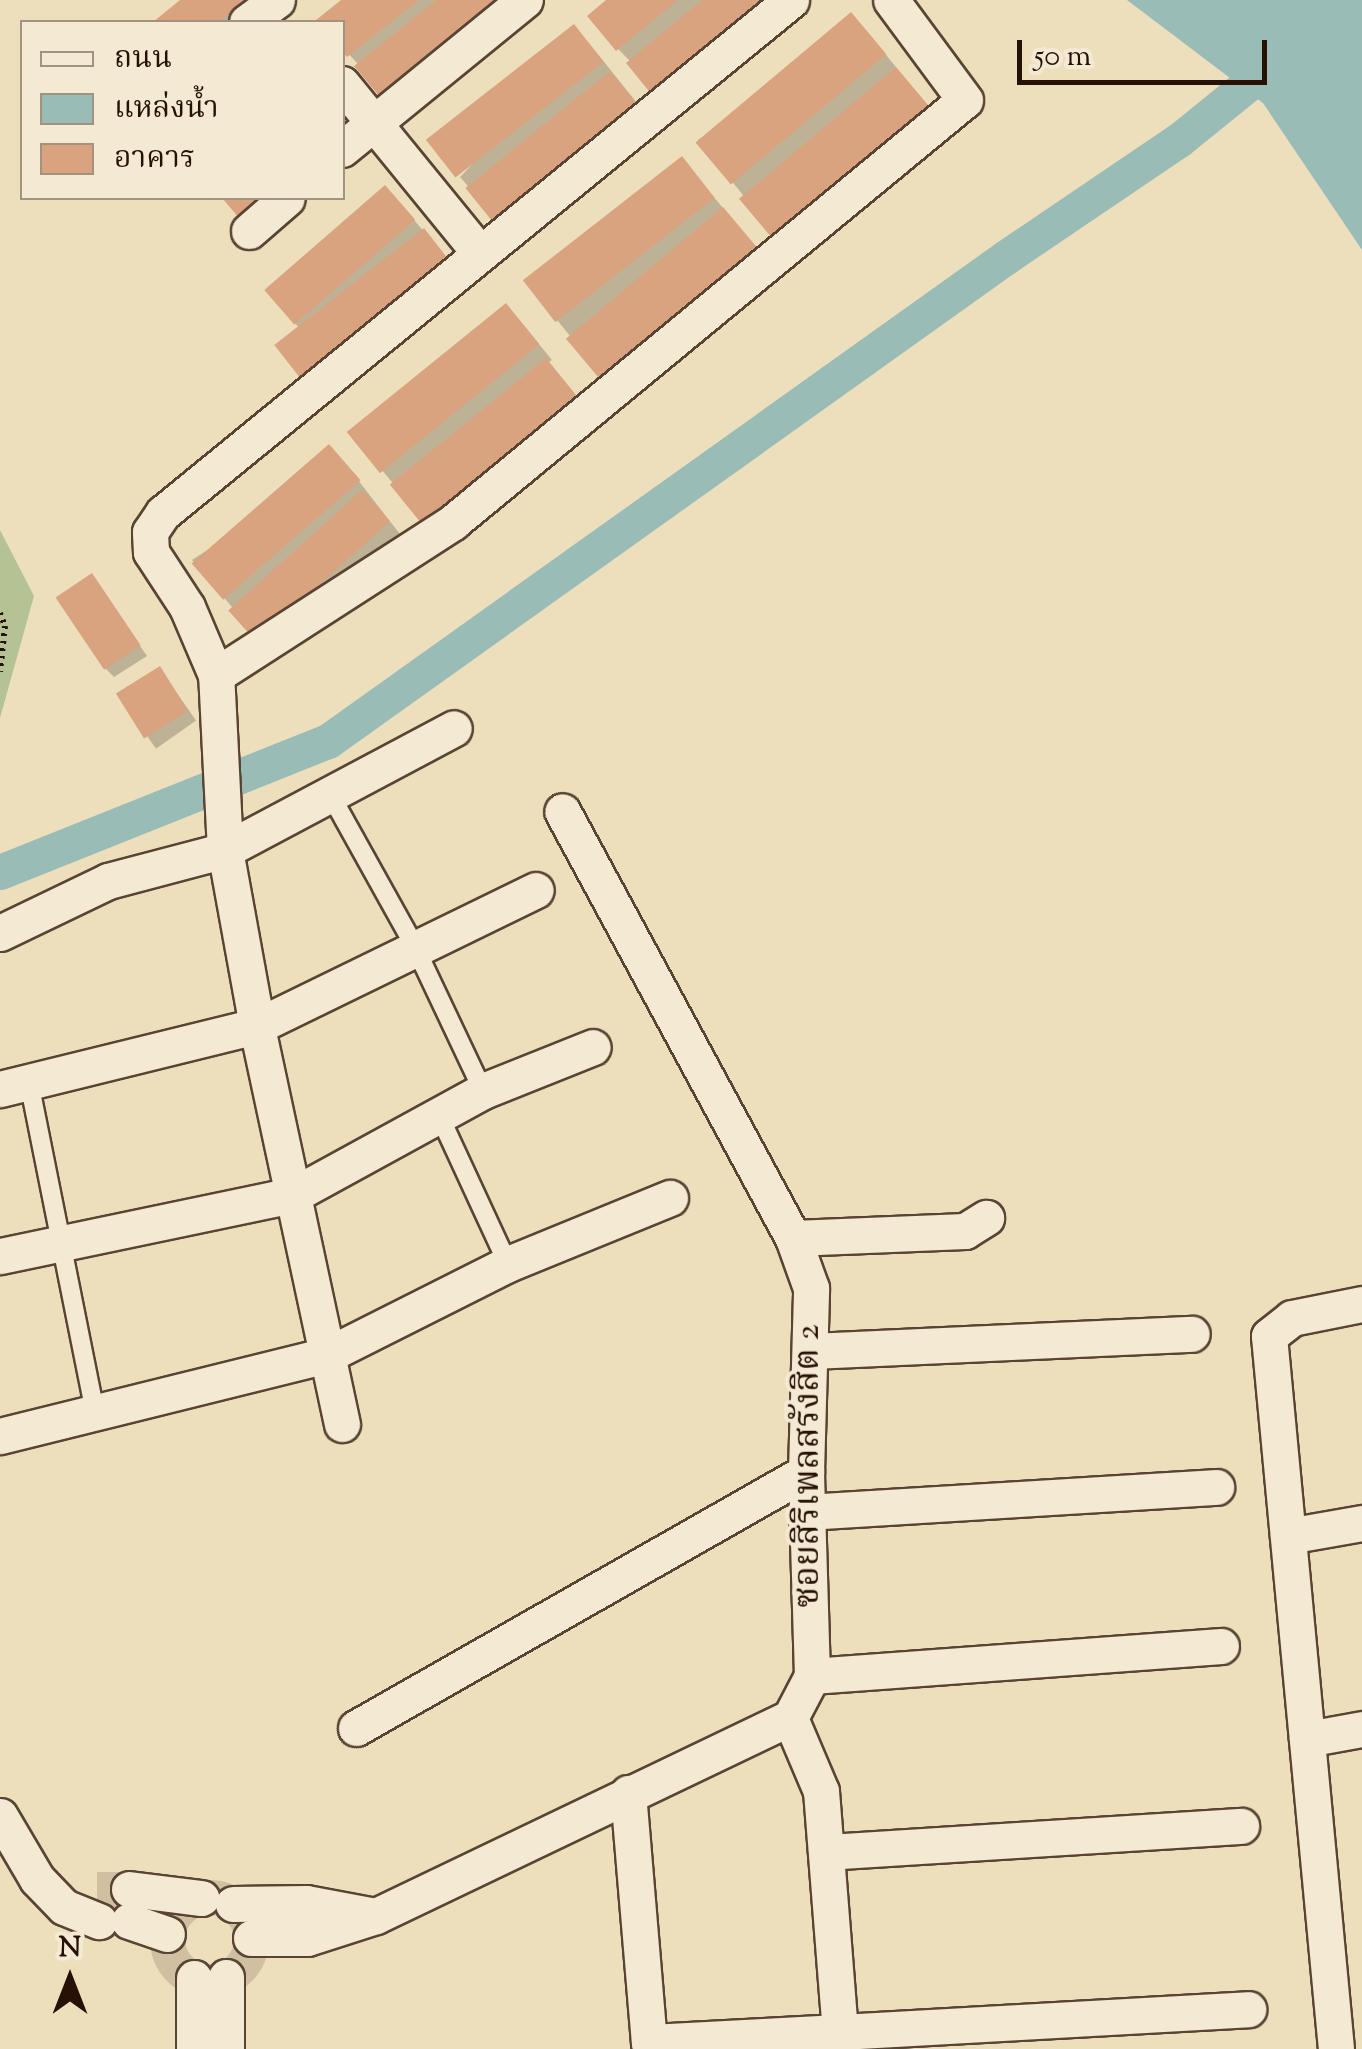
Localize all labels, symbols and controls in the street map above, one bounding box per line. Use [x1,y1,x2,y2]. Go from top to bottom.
legend [20,20,345,200]
scale bar [1022,20,1272,82]
text: 50 m [1034,36,1091,79]
text: ถนน [114,38,172,81]
text: แหล่งน้ำ [114,88,219,131]
text: อาคาร [114,138,195,181]
street label: ซอยสิริเพลสรังสิต 2 [789,1324,831,1608]
north arrow [20,1929,120,2029]
text: N [59,1929,81,1969]

